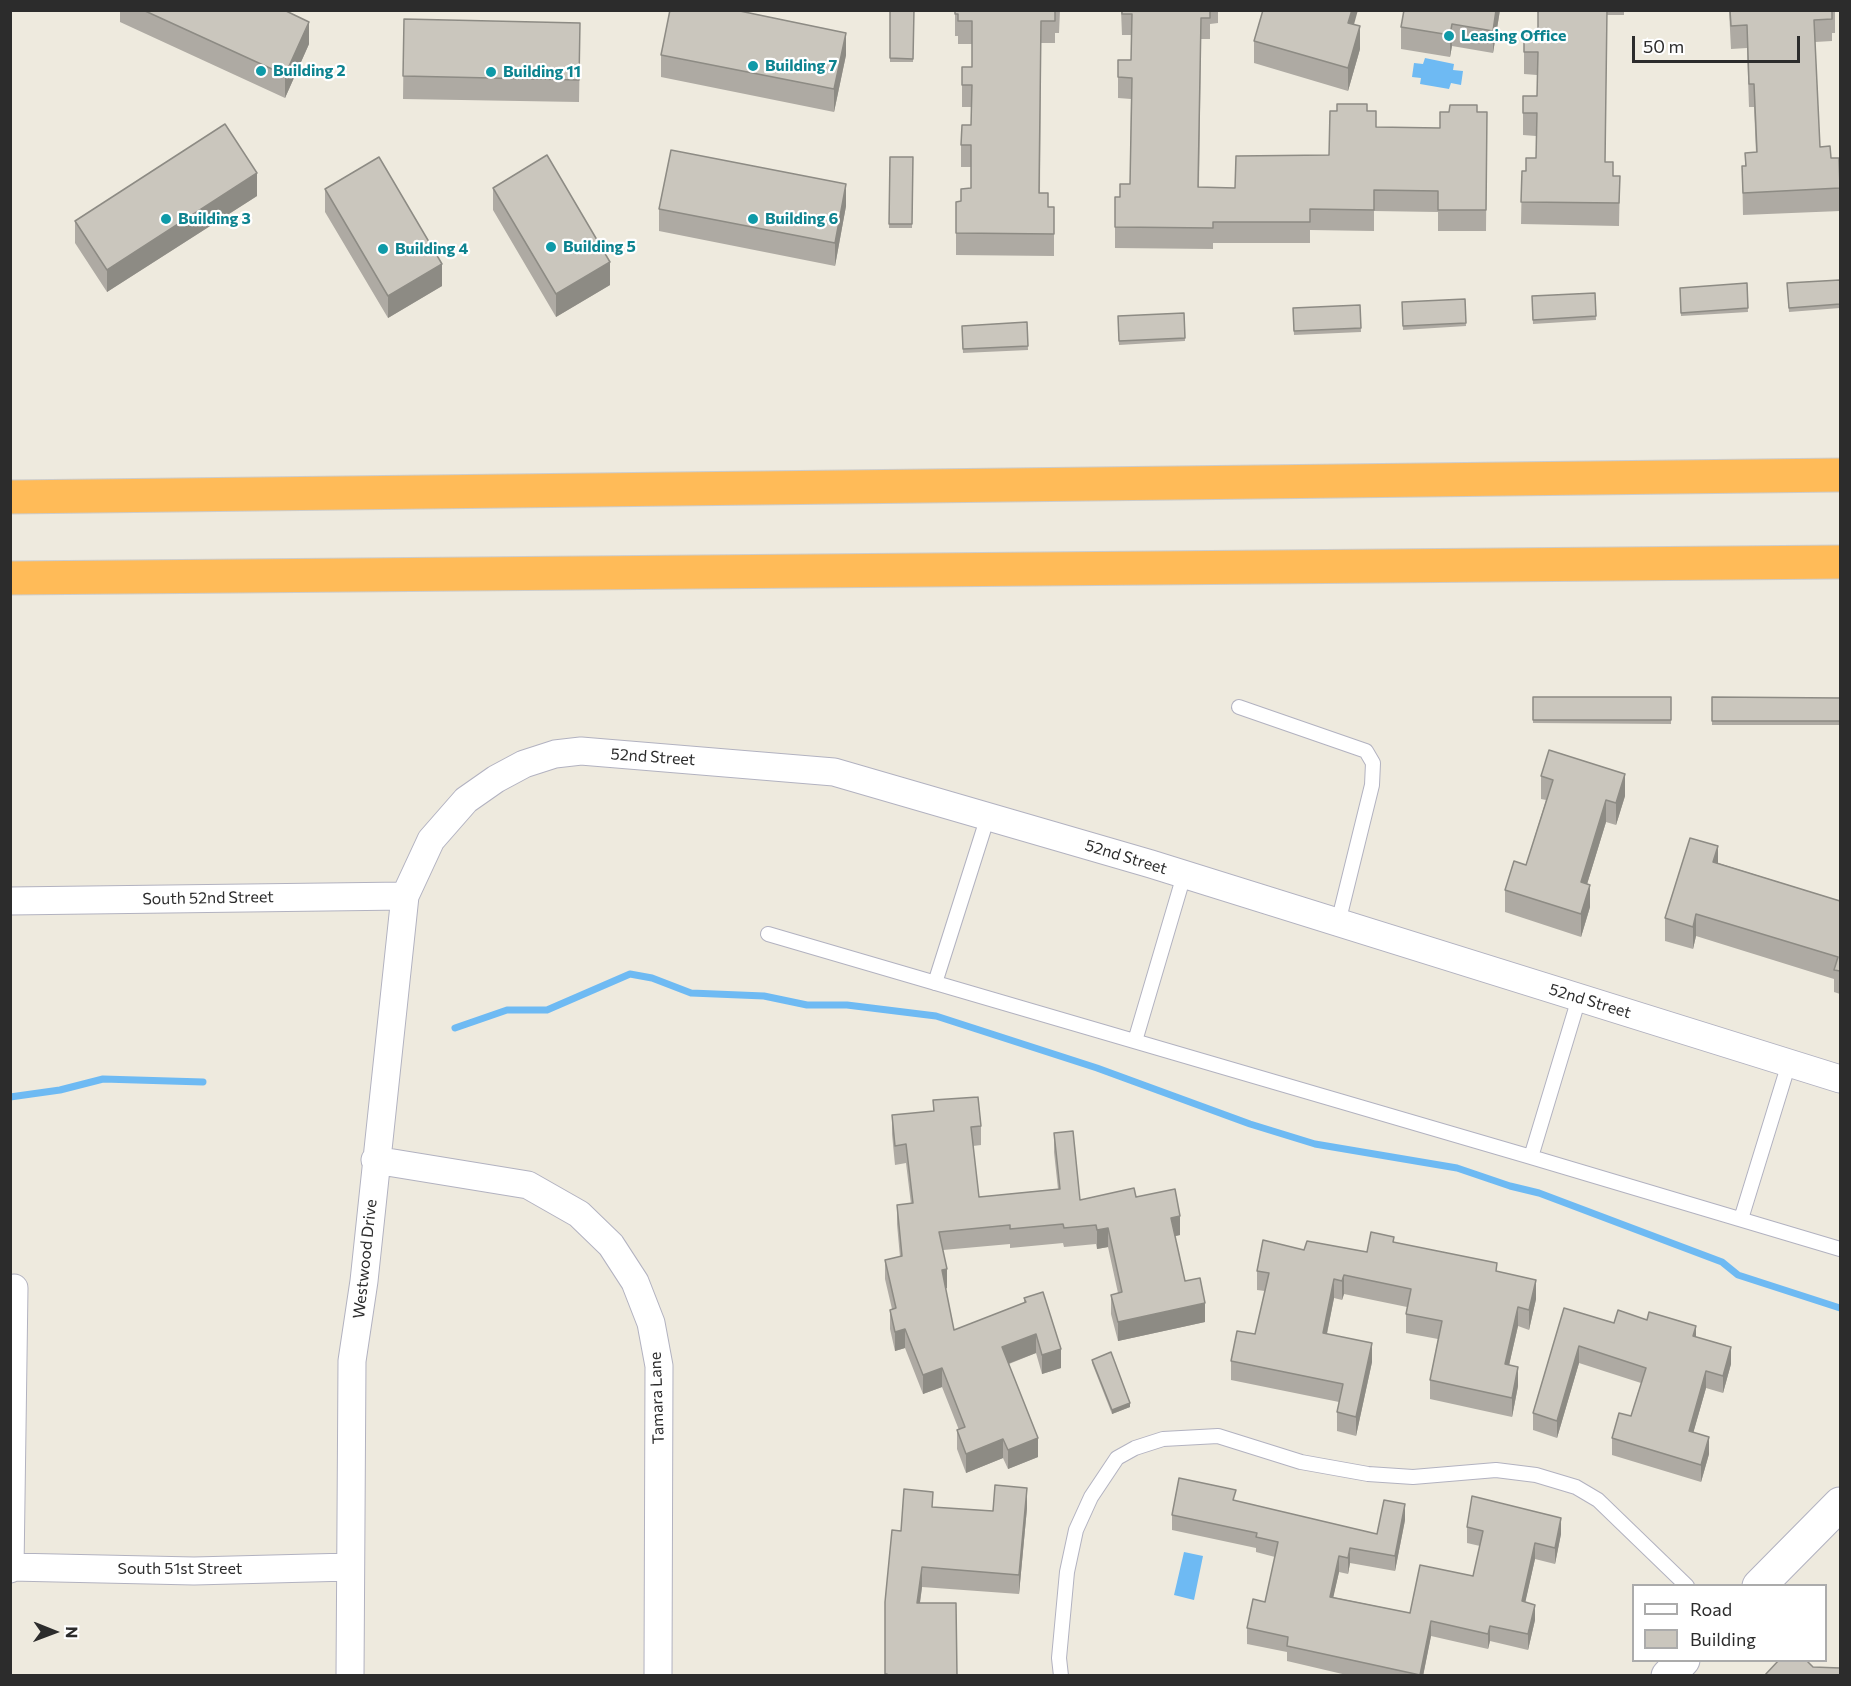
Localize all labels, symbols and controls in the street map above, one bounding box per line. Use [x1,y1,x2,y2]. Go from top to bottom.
scale bar [1635,24,1803,62]
place label: Leasing Office [1461,26,1566,46]
marker: Leasing Office [1442,29,1456,43]
text: 50 m [1643,35,1684,57]
place label: Building 7 [765,56,837,76]
marker: Building 7 [746,59,760,73]
place label: Building 2 [273,61,346,81]
place label: Building 11 [503,62,581,82]
marker: Building 2 [254,64,268,78]
marker: Building 11 [484,65,498,79]
place label: Building 3 [178,209,251,229]
place label: Building 6 [765,209,838,229]
marker: Building 3 [159,212,173,226]
marker: Building 6 [746,212,760,226]
place label: Building 5 [563,237,636,257]
place label: Building 4 [395,239,468,259]
marker: Building 5 [544,240,558,254]
marker: Building 4 [376,242,390,256]
street label: 52nd Street [610,744,696,770]
street label: 52nd Street [1083,835,1169,879]
street label: South 52nd Street [142,887,274,909]
street label: 52nd Street [1547,979,1633,1023]
street label: Westwood Drive [349,1198,381,1320]
street label: Tamara Lane [646,1352,668,1444]
street label: South 51st Street [118,1559,242,1579]
legend [1632,1584,1827,1662]
text: Road [1690,1598,1732,1620]
north arrow [24,1602,84,1662]
text: N [63,1626,82,1638]
text: Building [1690,1628,1756,1650]

